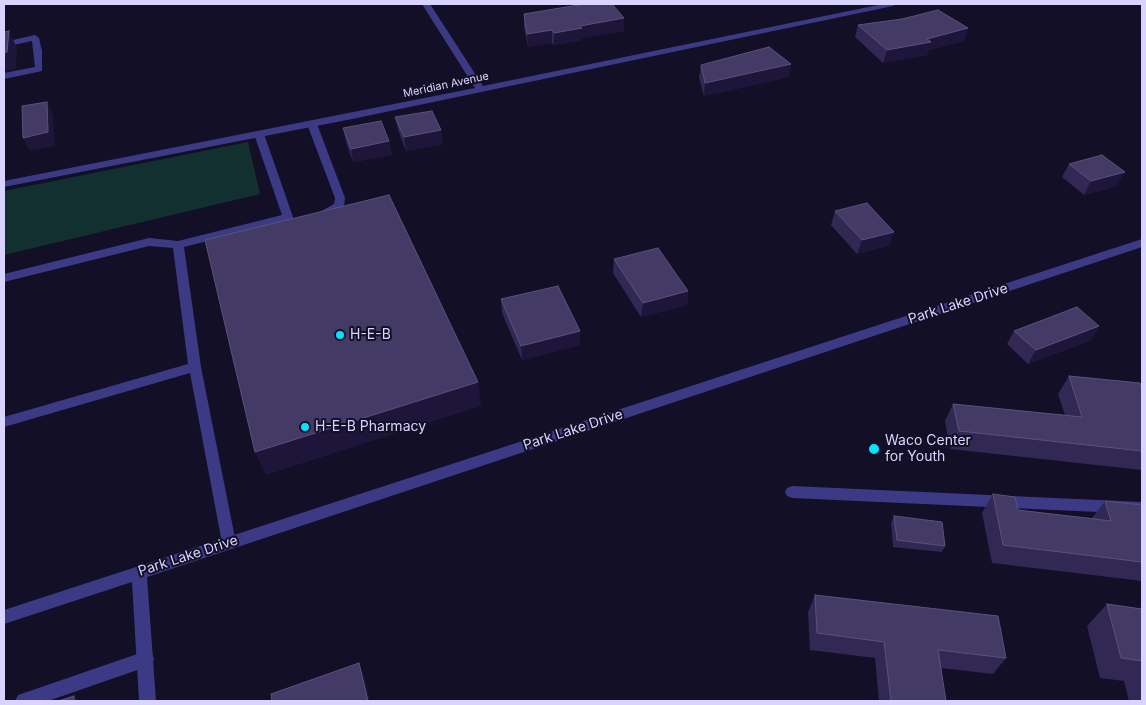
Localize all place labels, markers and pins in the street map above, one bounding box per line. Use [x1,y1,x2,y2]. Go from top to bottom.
place label: H-E-B [350,327,391,343]
marker: H-E-B [334,329,346,341]
place label: H-E-B Pharmacy [315,419,426,435]
marker: H-E-B Pharmacy [299,421,311,433]
place label: Waco Center for Youth [885,433,971,466]
marker: Waco Center for Youth [867,442,881,456]

